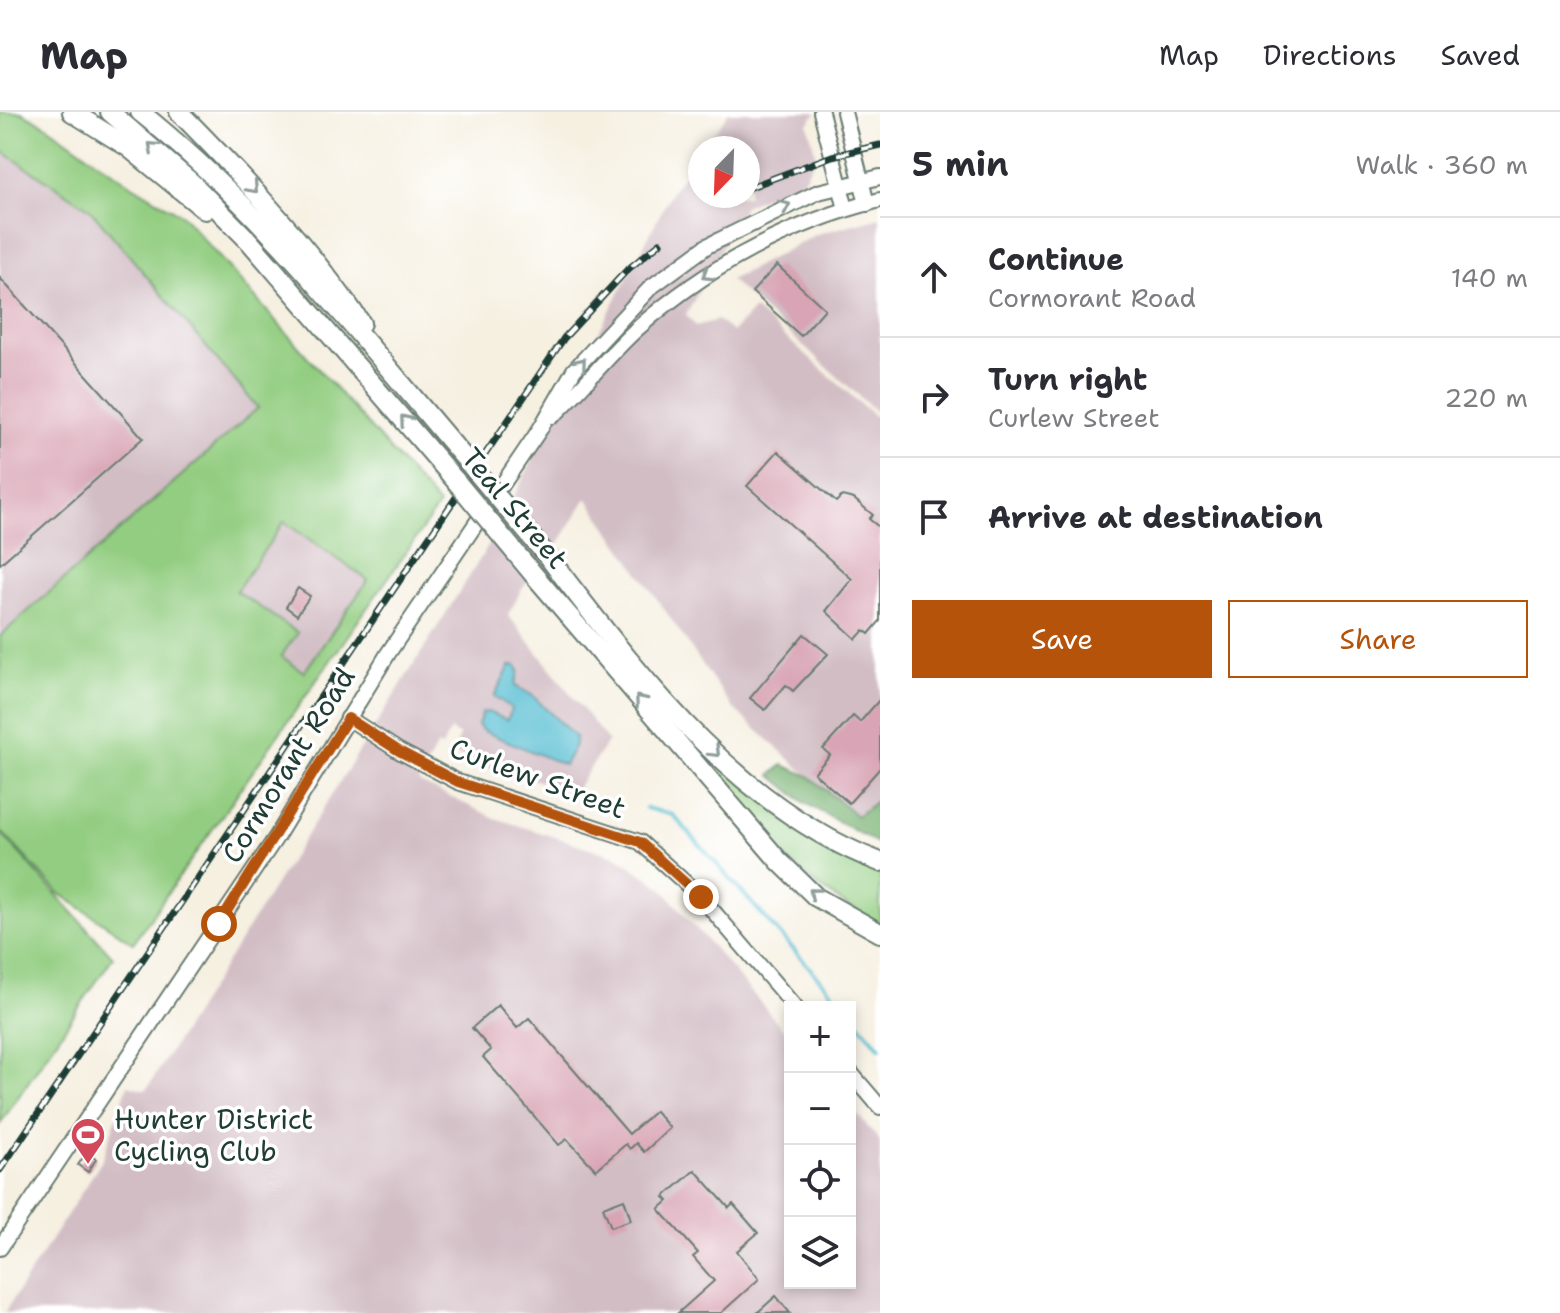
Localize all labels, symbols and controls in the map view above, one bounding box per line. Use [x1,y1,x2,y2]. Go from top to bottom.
text: Map [40,30,128,81]
text: Map [1159,36,1219,74]
text: Directions [1263,36,1397,74]
text: Saved [1441,36,1520,74]
north arrow [688,136,760,208]
text: 5 min [912,141,1009,187]
one-way arrow [147,142,162,157]
text: Walk · 360 m [1356,147,1528,182]
one-way arrow [244,179,258,193]
one-way arrow [776,200,791,216]
text: Continue [988,239,1124,280]
icon: ahead [912,255,956,299]
text: 140 m [1451,260,1528,295]
one-way arrow [701,266,716,281]
text: Cormorant Road [988,280,1196,315]
one-way arrow [571,357,586,372]
text: Turn right [988,359,1147,400]
icon: right [912,375,956,419]
text: 220 m [1444,380,1528,415]
text: Curlew Street [988,400,1160,435]
one-way arrow [400,415,415,429]
street label: Teal Street [453,439,577,577]
icon: arrive [912,495,956,539]
text: Arrive at destination [988,497,1323,538]
button: Save [912,600,1212,678]
button: Share [1228,600,1528,678]
street label: Cormorant Road [213,660,363,870]
one-way arrow [635,694,650,709]
street label: Curlew Street [445,729,631,827]
one-way arrow [706,743,720,757]
route end [683,879,719,915]
one-way arrow [808,888,823,903]
route start [201,906,237,942]
map controls [784,1001,856,1289]
button: + [784,1001,856,1073]
button: − [784,1073,856,1145]
place label: Hunter District Cycling Club [114,1100,313,1170]
sports icon: Hunter District Cycling Club [69,1116,107,1166]
button: locate [784,1145,856,1217]
button: layers [784,1217,856,1289]

